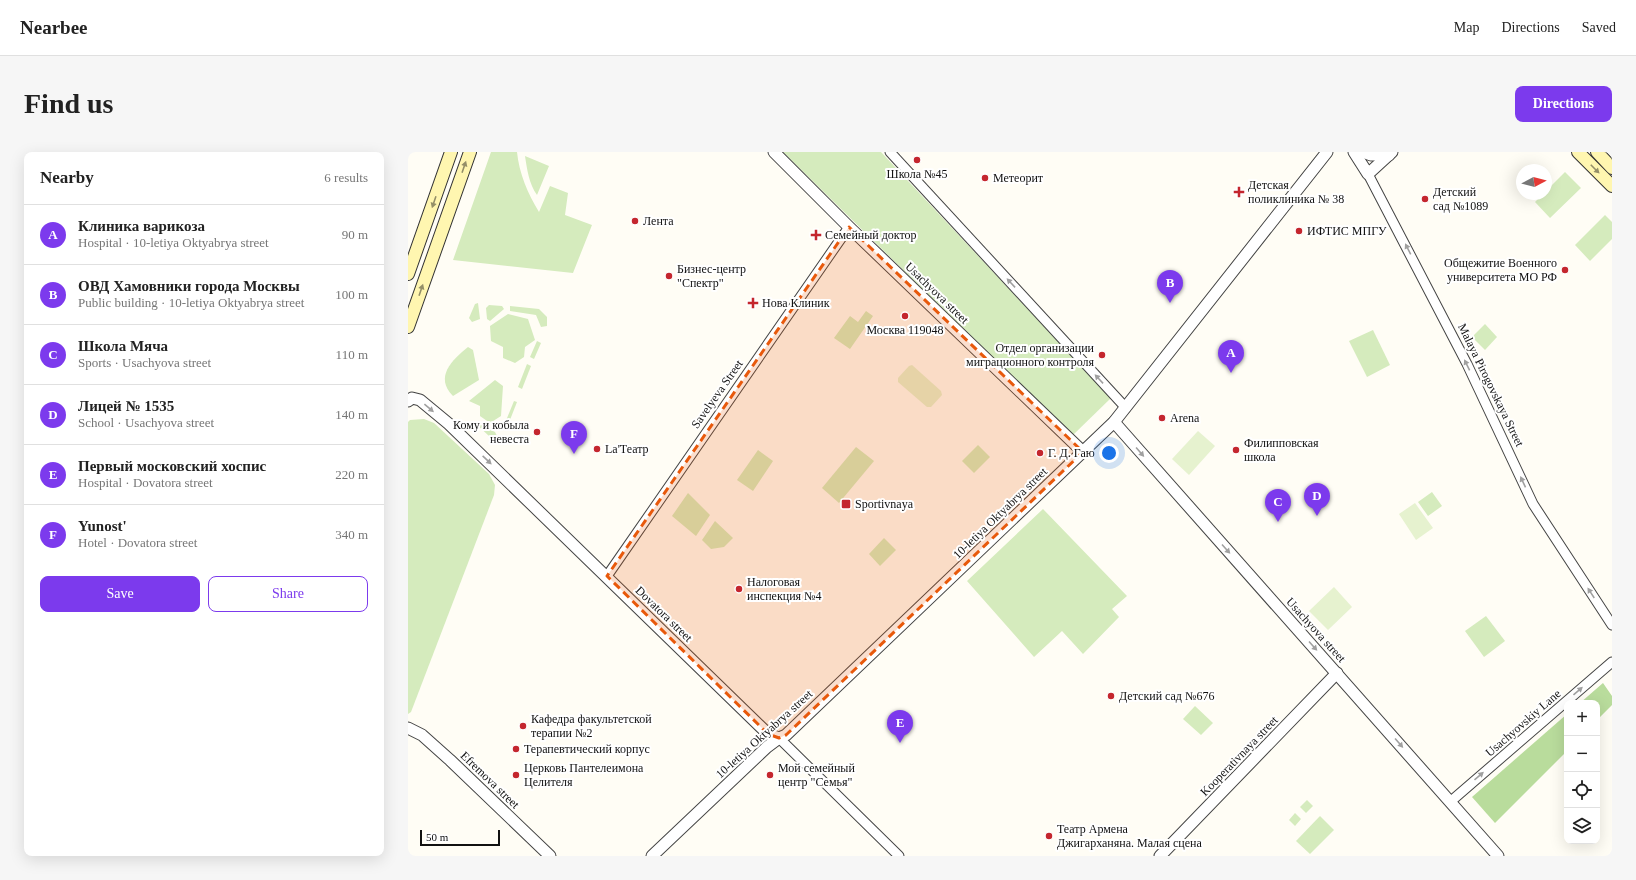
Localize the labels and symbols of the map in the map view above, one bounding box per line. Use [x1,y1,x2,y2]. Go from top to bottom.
marker: Школа №45 [912,155,922,165]
one-way arrow [462,161,468,173]
north arrow [1516,164,1552,200]
one-way arrow [1590,164,1600,174]
place label: Школа №45 [887,167,947,181]
place label: Метеорит [993,171,1044,185]
marker: Метеорит [980,173,990,183]
place label: Детская поликлиника № 38 [1248,178,1344,206]
place label: Детский сад №1089 [1433,185,1488,213]
marker: Детская поликлиника № 38 [1233,186,1245,198]
marker: Детский сад №1089 [1420,194,1430,204]
one-way arrow [430,196,436,208]
place label: Лента [643,214,674,228]
marker: Лента [630,216,640,226]
place label: ИФТИС МПГУ [1307,224,1387,238]
marker: ИФТИС МПГУ [1294,226,1304,236]
place label: Семейный доктор [825,228,917,242]
marker: Семейный доктор [810,229,822,241]
one-way arrow [1405,243,1411,255]
place label: Общежитие Военного университета МО РФ [1444,256,1557,284]
street label: Usachyova street [903,259,972,327]
place label: Бизнес-центр "Спектр" [677,262,746,290]
marker: Общежитие Военного университета МО РФ [1560,265,1570,275]
pin: B [1157,270,1183,303]
marker: Бизнес-центр "Спектр" [664,271,674,281]
one-way arrow [1006,278,1016,288]
one-way arrow [418,283,424,295]
place label: Нова Клиник [762,296,830,310]
marker: Нова Клиник [747,297,759,309]
marker: Москва 119048 [900,311,910,321]
street label: Malaya Pirogovskaya Street [1455,321,1527,449]
place label: Москва 119048 [866,323,944,337]
pin: A [1218,340,1244,373]
place label: Отдел организации миграционного контроля [966,341,1095,369]
marker: Отдел организации миграционного контроля [1097,350,1107,360]
street label: Savelyeva Street [688,357,746,431]
one-way arrow [1464,359,1470,370]
one-way arrow [1094,374,1104,384]
one-way arrow [424,403,435,412]
place label: Arena [1170,411,1200,425]
marker: Arena [1157,413,1167,423]
place label: Кому и кобыла невеста [453,418,530,446]
pin: F [561,421,587,454]
marker: Кому и кобыла невеста [532,427,542,437]
place label: Филипповская школа [1244,436,1319,464]
place label: La'Театр [605,442,649,456]
your location [1099,443,1119,463]
marker: La'Театр [592,444,602,454]
marker: Филипповская школа [1231,445,1241,455]
place label: Г. Д. Гаю [1048,446,1095,460]
one-way arrow [1135,446,1144,457]
marker: Г. Д. Гаю [1035,448,1045,458]
one-way arrow [482,455,492,465]
street label: 10-letiya Oktyabrya street [950,464,1050,562]
one-way arrow [1520,476,1526,488]
pin: D [1304,483,1330,516]
pin: C [1265,489,1291,522]
place label: Sportivnaya [855,497,914,511]
marker: Sportivnaya [840,498,852,510]
one-way arrow [1221,544,1230,554]
place label: Налоговая инспекция №4 [747,575,822,603]
street label: Dovatora street [633,583,696,645]
marker: Налоговая инспекция №4 [734,584,744,594]
one-way arrow [1587,588,1595,598]
street label: Usachyova street [1283,595,1349,666]
one-way arrow [1308,640,1317,651]
street label: 10-letiya Oktyabrya street [713,686,816,781]
street label: Usachyovskiy Lane [1483,687,1563,759]
one-way arrow [1573,687,1583,696]
place label: Детский сад №676 [1119,689,1214,703]
marker: Детский сад №676 [1106,691,1116,701]
pin: E [887,710,913,743]
place label: Кафедра факультетской терапии №2 [531,712,652,740]
street label: Kooperativnaya street [1197,713,1281,799]
marker: Кафедра факультетской терапии №2 [518,721,528,731]
one-way arrow [1394,738,1403,748]
place label: Терапевтический корпус [524,742,650,756]
marker: Терапевтический корпус [511,744,521,754]
street label: Efremova street [458,748,523,812]
place label: Церковь Пантелеимона Целителя [524,761,644,789]
place label: Мой семейный центр "Семья" [778,761,855,789]
marker: Церковь Пантелеимона Целителя [511,770,521,780]
marker: Мой семейный центр "Семья" [765,770,775,780]
one-way arrow [1474,772,1485,781]
place label: Театр Армена Джигарханяна. Малая сцена [1057,822,1202,850]
scale bar [420,828,500,847]
marker: Театр Армена Джигарханяна. Малая сцена [1044,831,1054,841]

